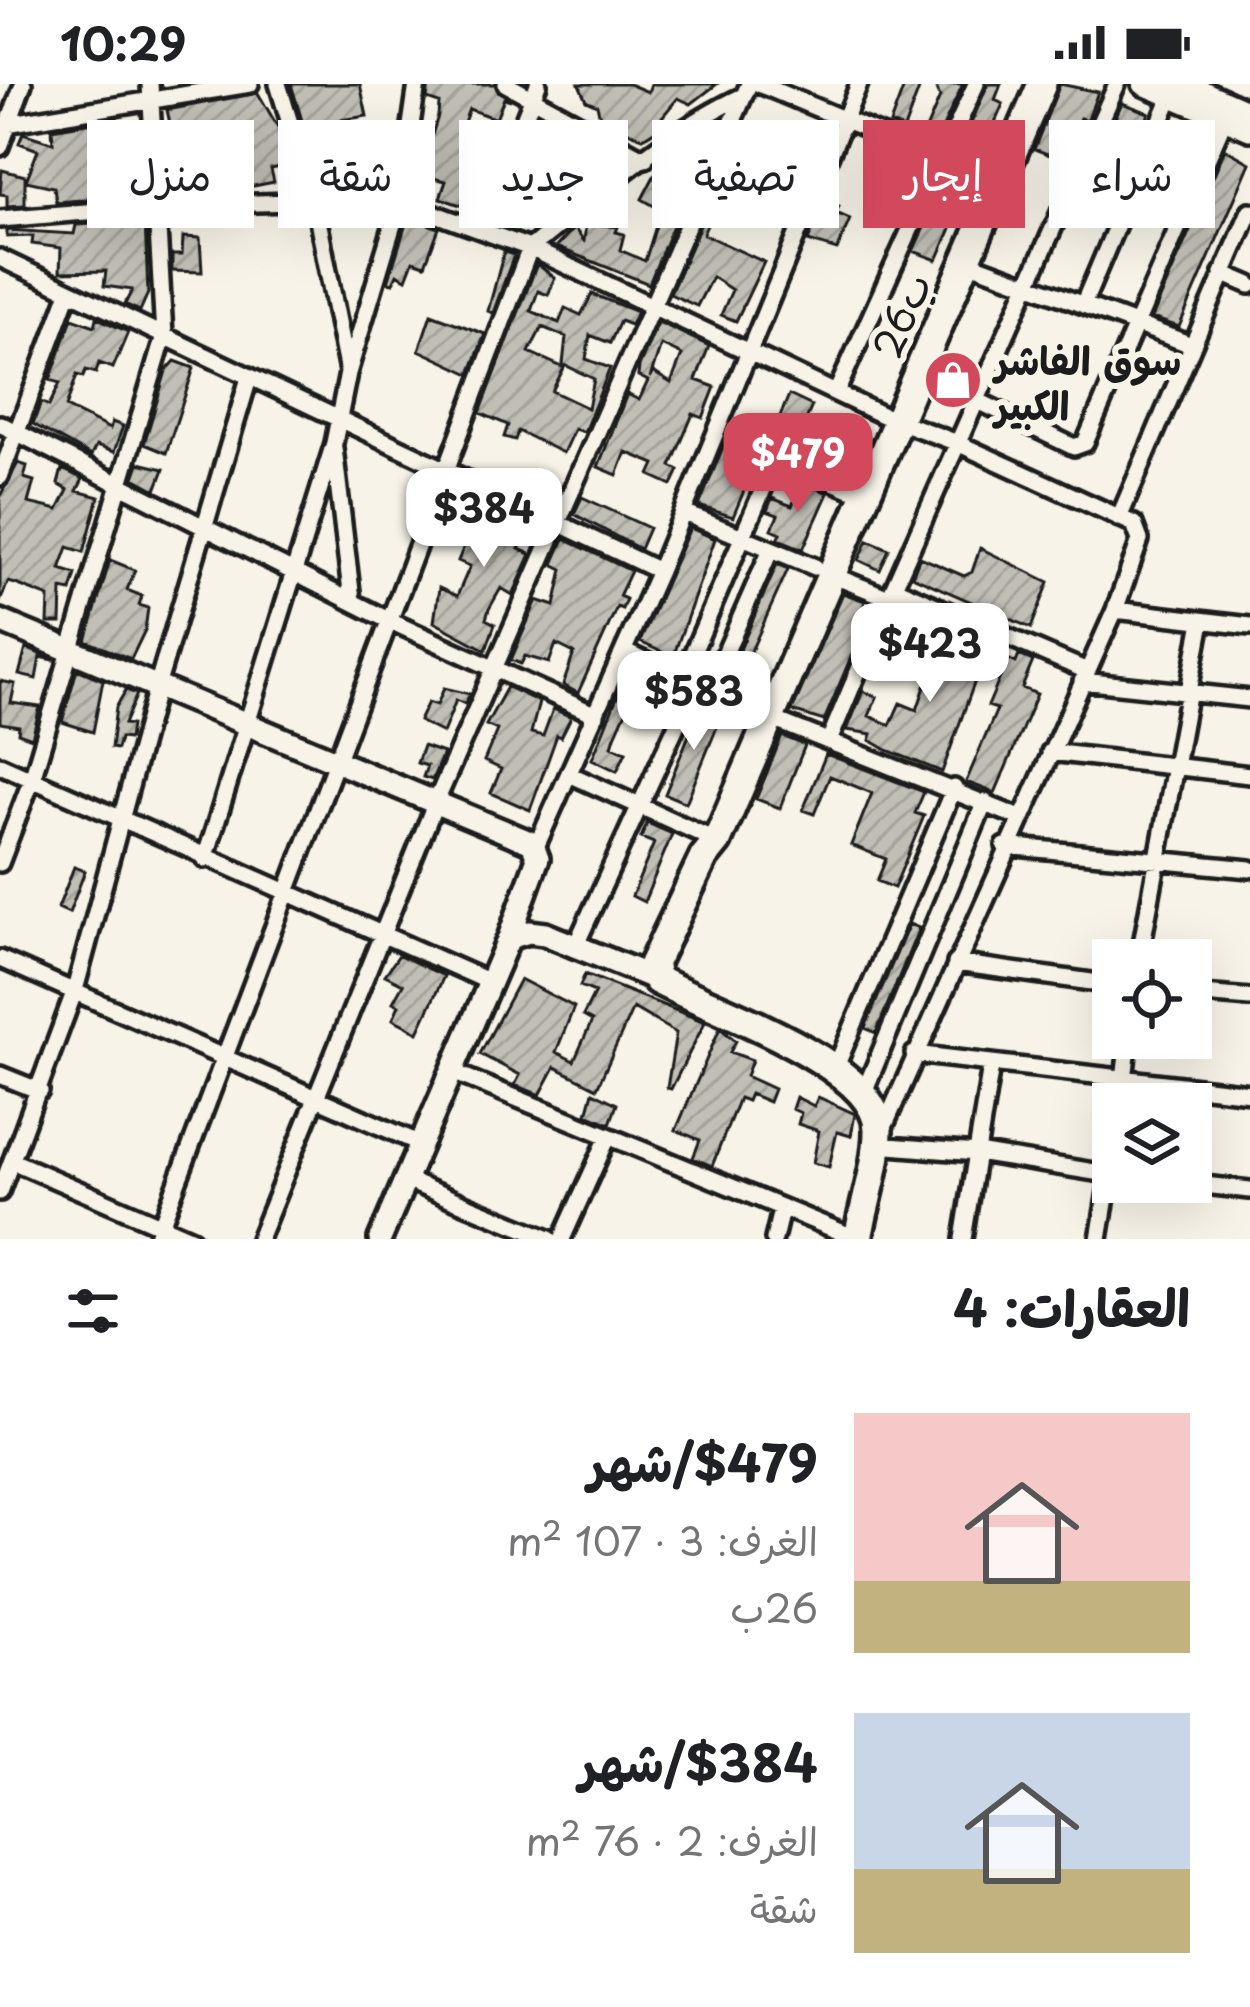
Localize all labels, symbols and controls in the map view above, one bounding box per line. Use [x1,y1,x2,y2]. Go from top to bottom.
text: 10:29 [60,8,186,76]
chip: منزل [87,120,254,228]
chip: شقة [278,120,435,228]
chip: جديد [459,120,628,228]
chip: تصفية [652,120,839,228]
chip: إيجار [863,120,1025,228]
chip: شراء [1049,120,1215,228]
street label: 26ب [856,263,944,367]
place label: سوق الفاشر الكبير [991,329,1182,433]
shop icon: سوق الفاشر الكبير [922,349,984,411]
pin: $479 [727,413,869,515]
text: $479 [751,422,845,481]
pin: $384 [413,468,555,570]
text: $384 [433,477,535,536]
pin: $423 [859,603,1001,705]
text: $423 [878,612,982,671]
pin: $583 [623,651,765,753]
text: $583 [644,660,744,719]
map controls [1092,939,1212,1203]
button: locate [1092,939,1212,1059]
button: layers [1092,1083,1212,1203]
text: العقارات: 4 [953,1267,1190,1344]
icon: filters [60,1278,126,1344]
text: $479/شهر [588,1422,818,1499]
icon: home [950,1461,1094,1605]
text: الغرف: 3 · 107 m² [507,1510,818,1569]
text: 26ب [730,1577,818,1636]
text: $384/شهر [579,1722,818,1799]
icon: home [950,1761,1094,1905]
text: الغرف: 2 · 76 m² [526,1810,818,1869]
text: شقة [750,1877,818,1936]

